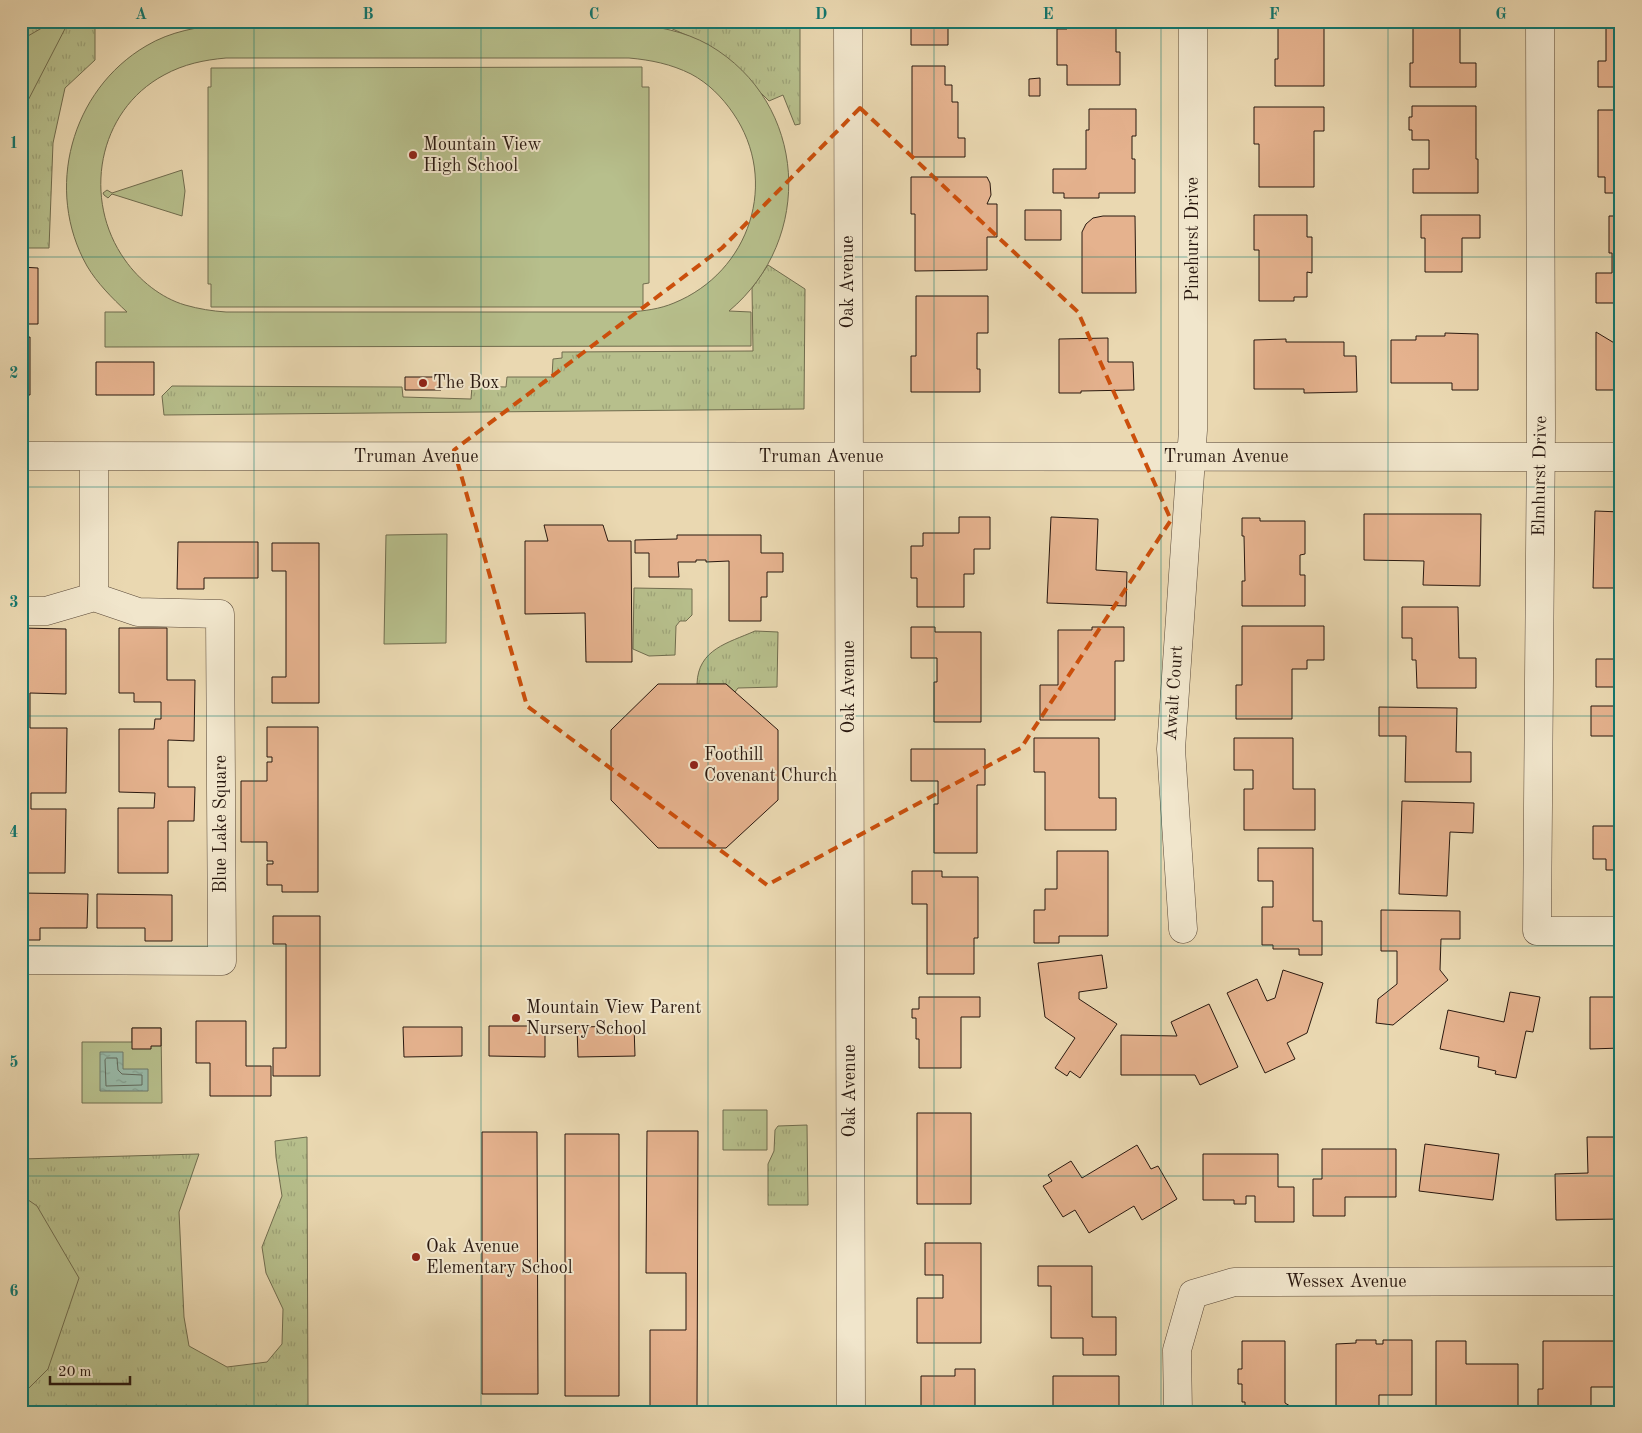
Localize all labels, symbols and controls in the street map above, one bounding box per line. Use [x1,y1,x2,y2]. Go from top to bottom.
text: A [135,7,147,23]
text: B [362,7,374,23]
text: C [589,7,599,23]
text: D [815,7,827,23]
text: E [1042,7,1054,23]
text: F [1269,7,1280,23]
text: G [1495,7,1507,23]
text: 1 [9,136,19,152]
place label: Mountain View High School [423,136,541,175]
marker: Mountain View High School [407,149,419,161]
street label: Pinehurst Drive [1184,177,1202,301]
street label: Oak Avenue [839,235,857,329]
text: 2 [9,366,19,382]
place label: The Box [433,374,499,392]
marker: The Box [417,377,429,389]
street label: Elmhurst Drive [1530,415,1550,537]
street label: Truman Avenue [354,448,478,466]
street label: Truman Avenue [759,448,883,466]
street label: Truman Avenue [1164,448,1288,466]
text: 3 [9,595,19,611]
street label: Oak Avenue [840,640,858,734]
street label: Awalt Court [1162,645,1186,741]
place label: Foothill Covenant Church [704,746,838,785]
street label: Blue Lake Square [212,755,230,893]
marker: Foothill Covenant Church [688,759,700,771]
text: 4 [9,825,19,841]
place label: Mountain View Parent Nursery School [526,999,701,1038]
marker: Mountain View Parent Nursery School [510,1012,522,1024]
street label: Oak Avenue [841,1044,859,1138]
text: 5 [9,1055,19,1071]
place label: Oak Avenue Elementary School [426,1238,573,1277]
marker: Oak Avenue Elementary School [410,1251,422,1263]
street label: Wessex Avenue [1285,1273,1407,1291]
text: 6 [9,1284,19,1300]
scale bar [50,1353,130,1385]
text: 20 m [58,1365,92,1380]

